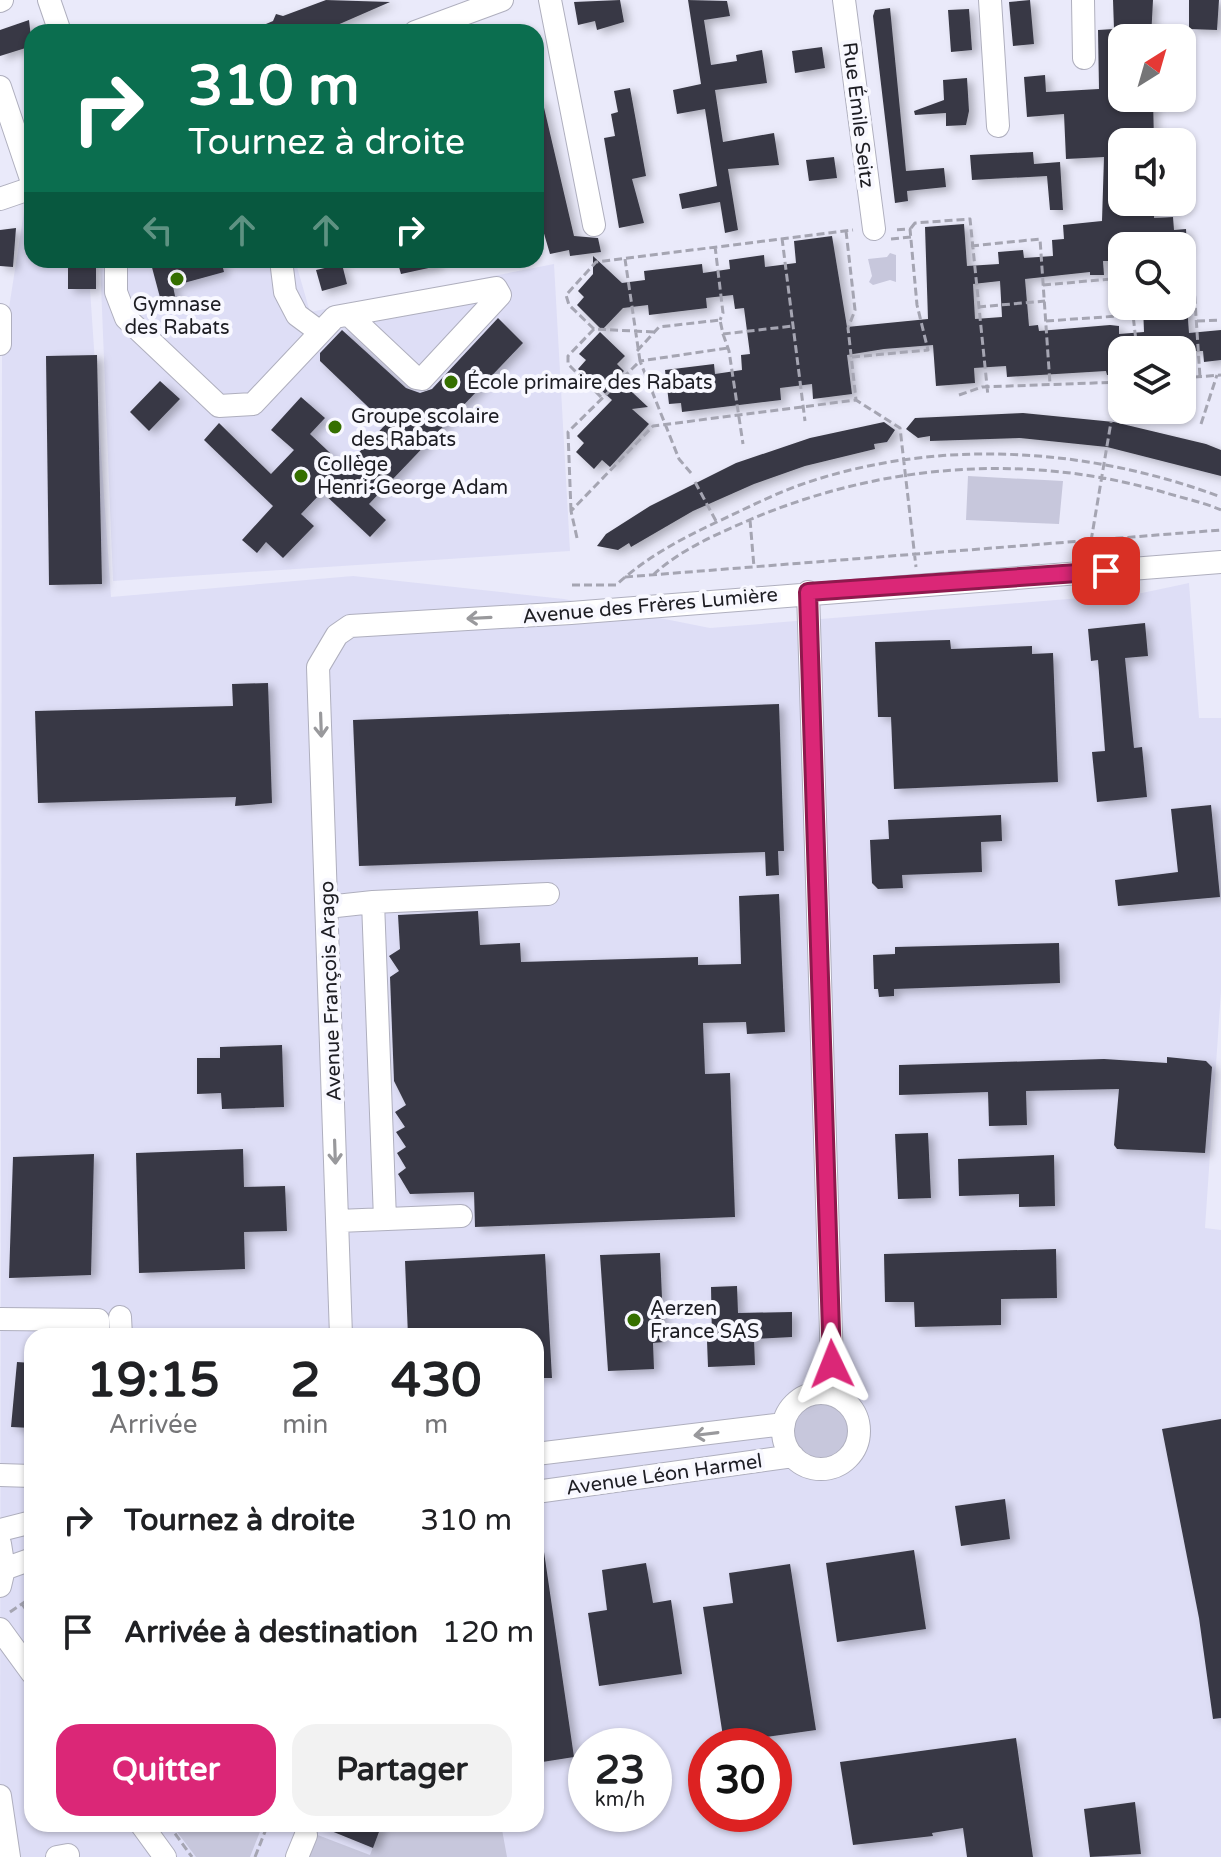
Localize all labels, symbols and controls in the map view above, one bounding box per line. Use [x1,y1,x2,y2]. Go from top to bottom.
north arrow [1108,24,1196,112]
map controls [1108,24,1196,424]
street label: Rue Émile Seitz [837,41,880,189]
text: 310 m [188,53,359,120]
icon: right [56,56,160,160]
text: Tournez à droite [188,121,465,164]
button: sound [1108,128,1196,216]
icon: left [136,208,180,252]
icon: ahead [220,208,264,252]
icon: ahead [304,208,348,252]
icon: right [388,208,432,252]
button: search [1108,232,1196,320]
marker: Gymnase des Rabats [168,270,186,288]
place label: Gymnase des Rabats [124,293,230,340]
button: layers [1108,336,1196,424]
place label: École primaire des Rabats [467,370,713,395]
marker: École primaire des Rabats [442,373,460,391]
place label: Groupe scolaire des Rabats [351,405,499,452]
marker: Groupe scolaire des Rabats [326,418,344,436]
place label: Collège Henri-George Adam [317,453,508,500]
marker: Collège Henri-George Adam [292,467,310,485]
pin [1072,537,1140,605]
icon: arrive [1084,549,1128,593]
street label: Avenue des Frères Lumière [521,583,779,629]
one-way arrow [466,611,493,626]
one-way arrow [313,711,328,738]
street label: Avenue François Arago [315,880,347,1102]
one-way arrow [328,1138,343,1165]
place label: Aerzen France SAS [650,1297,759,1344]
marker: Aerzen France SAS [625,1311,643,1329]
position arrow [790,1322,874,1406]
text: 19:15 [87,1352,220,1410]
text: 2 [290,1352,320,1410]
text: 430 [391,1352,481,1410]
text: Arrivée [109,1409,197,1440]
text: min [282,1409,328,1440]
text: m [424,1409,448,1440]
one-way arrow [693,1426,720,1441]
street label: Avenue Léon Harmel [565,1449,764,1501]
icon: right [56,1498,100,1542]
text: Tournez à droite [124,1502,355,1539]
text: 310 m [420,1502,512,1539]
icon: arrive [56,1610,100,1654]
text: Arrivée à destination [124,1614,418,1651]
text: 120 m [442,1614,534,1651]
button: Quitter [56,1724,276,1816]
button: Partager [292,1724,512,1816]
speed limit sign: 30 [688,1728,792,1832]
text: 23 [595,1746,645,1794]
text: km/h [595,1788,645,1812]

